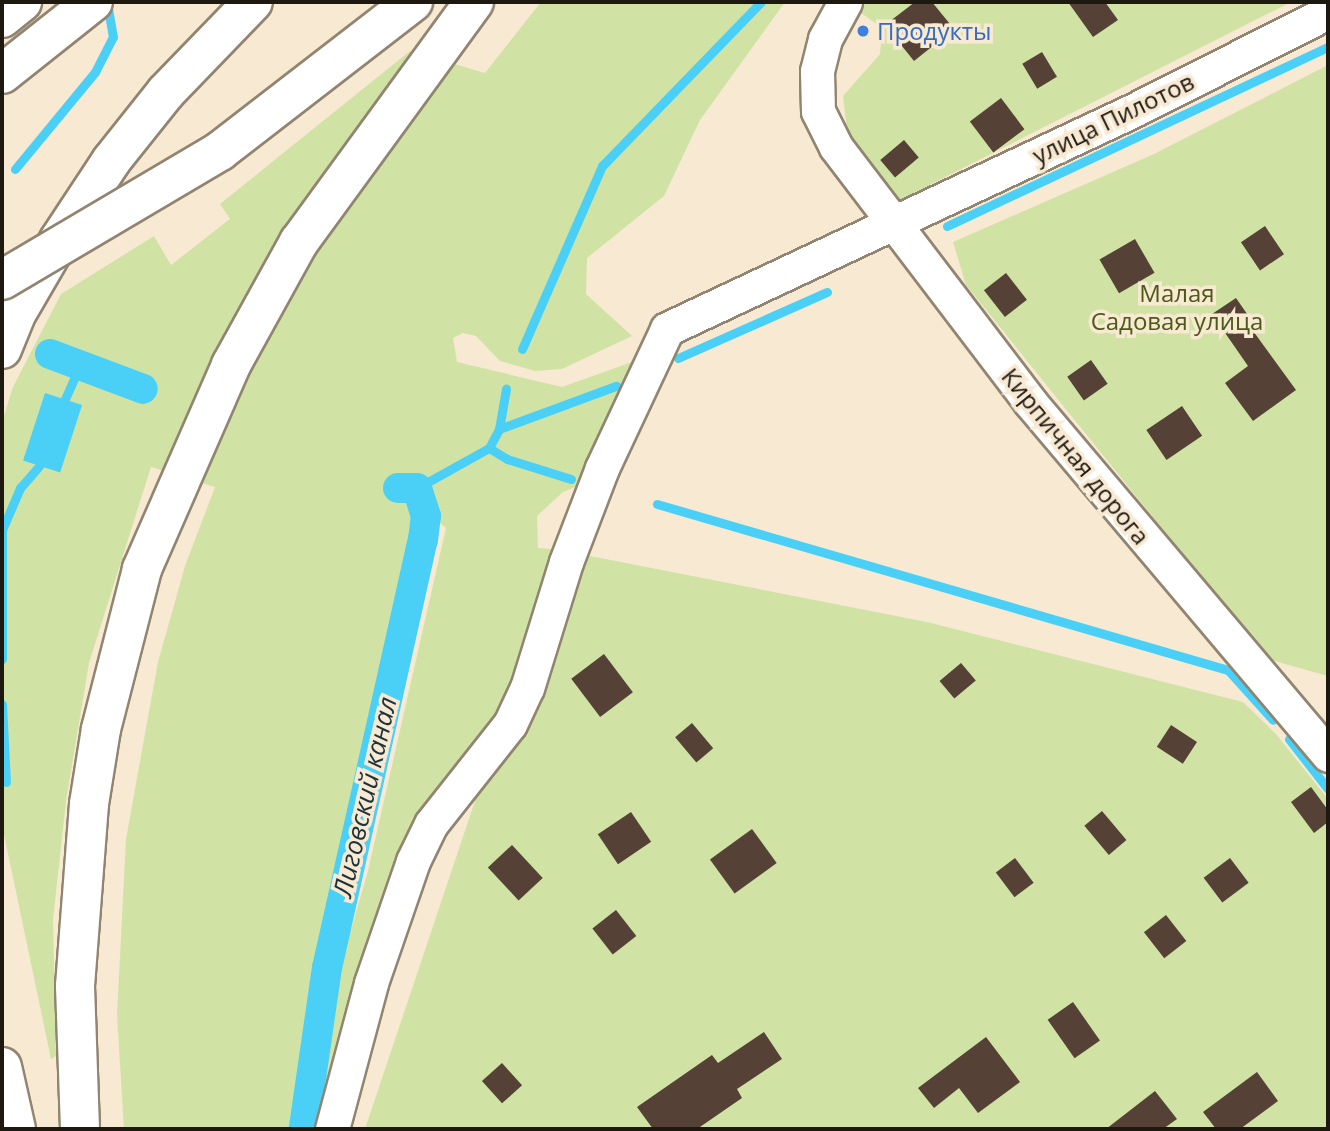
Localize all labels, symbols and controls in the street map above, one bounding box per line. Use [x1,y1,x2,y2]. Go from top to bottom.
place label: Продукты [877,17,992,45]
marker: Продукты [855,23,871,39]
street label: улица Пилотов [1028,66,1198,170]
park label: Малая Садовая улица [1091,279,1263,335]
street label: Кирпичная дорога [996,362,1156,550]
water label: Лиговский канал [327,694,403,900]

